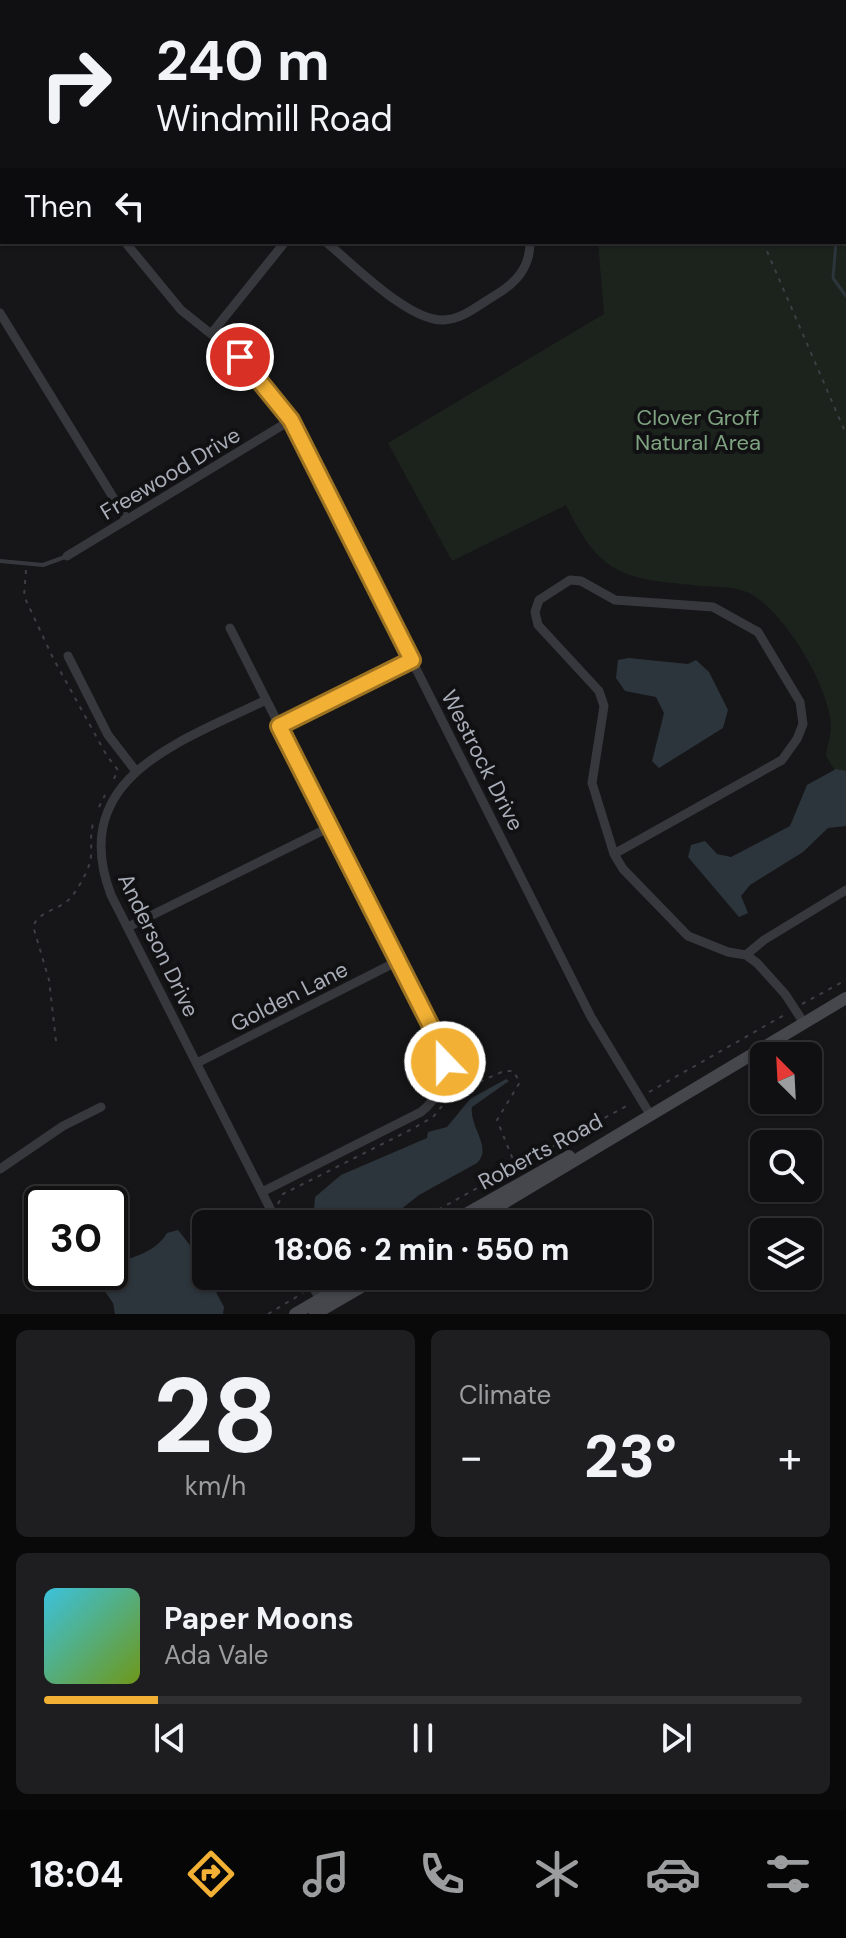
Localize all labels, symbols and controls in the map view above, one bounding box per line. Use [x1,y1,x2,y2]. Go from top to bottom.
text: 240 m [156,24,330,97]
icon: right [24,32,128,136]
text: Windmill Road [156,95,393,142]
icon: left [108,184,152,228]
text: Then [24,187,92,226]
pin [206,323,274,391]
icon: arrive [218,335,262,379]
park label: Clover Groff Natural Area [635,403,761,457]
street label: Freewood Drive [95,420,246,527]
street label: Westrock Drive [435,685,530,836]
street label: Anderson Drive [111,869,206,1022]
street label: Golden Lane [226,954,353,1038]
position arrow [403,1020,487,1104]
north arrow [750,1042,822,1114]
map controls [750,1042,822,1290]
street label: Roberts Road [473,1107,607,1196]
button: search [750,1130,822,1202]
speed limit sign: 30 [24,1186,128,1290]
button: layers [750,1218,822,1290]
text: 18:06 · 2 min · 550 m [275,1230,570,1269]
text: 28 [153,1349,278,1484]
text: Climate [459,1378,551,1412]
text: 23° [584,1417,677,1496]
text: − [459,1428,483,1486]
text: + [778,1428,802,1486]
text: km/h [185,1469,246,1503]
text: Paper Moons [164,1599,354,1638]
text: Ada Vale [164,1638,269,1672]
icon: previous [148,1716,192,1760]
icon: pause [401,1716,445,1760]
icon: next [654,1716,698,1760]
icon: directions [183,1846,239,1902]
icon: music [298,1846,354,1902]
icon: phone [414,1846,470,1902]
icon: climate [529,1846,585,1902]
icon: car [645,1846,701,1902]
icon: filters [760,1846,816,1902]
text: 18:04 [30,1851,124,1898]

